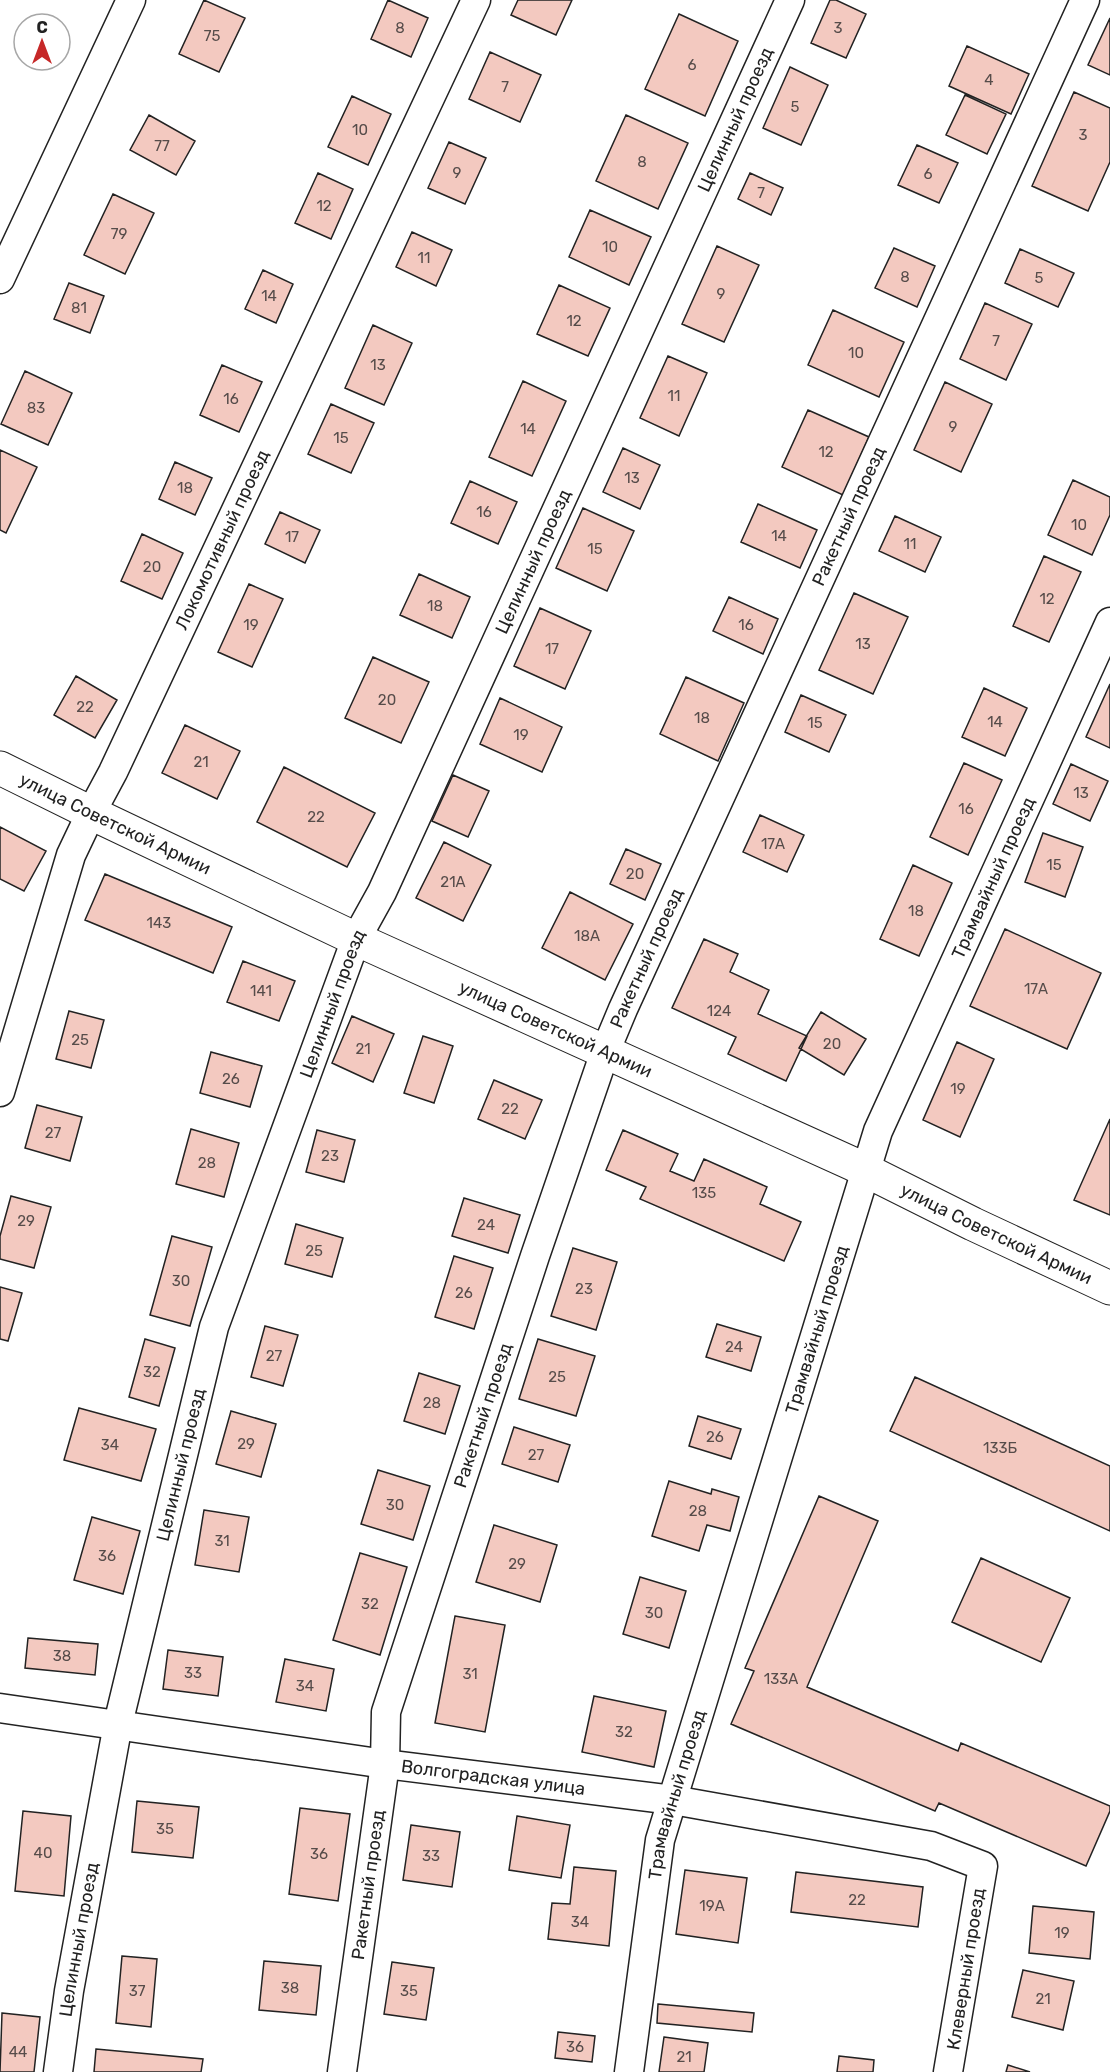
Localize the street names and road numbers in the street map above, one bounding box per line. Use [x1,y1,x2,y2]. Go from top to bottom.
street label: Целинный проезд [693,44,778,195]
street label: Ракетный проезд [807,443,890,589]
street label: Локомотивный проезд [170,446,274,633]
street label: Целинный проезд [491,486,576,637]
street label: улица Советской Армии [16,768,214,879]
street label: Трамвайный проезд [947,793,1040,962]
street label: Ракетный проезд [605,885,688,1031]
street label: Целинный проезд [295,925,370,1081]
street label: улица Советской Армии [455,976,656,1083]
street label: улица Советской Армии [897,1179,1096,1289]
street label: Трамвайный проезд [781,1242,853,1417]
street label: Ракетный проезд [449,1340,517,1491]
street label: Целинный проезд [152,1386,210,1543]
street label: Трамвайный проезд [644,1707,710,1881]
street label: Волгоградская улица [400,1755,586,1800]
street label: Ракетный проезд [347,1808,389,1961]
street label: Целинный проезд [55,1860,103,2018]
street label: Клеверный проезд [942,1886,990,2052]

